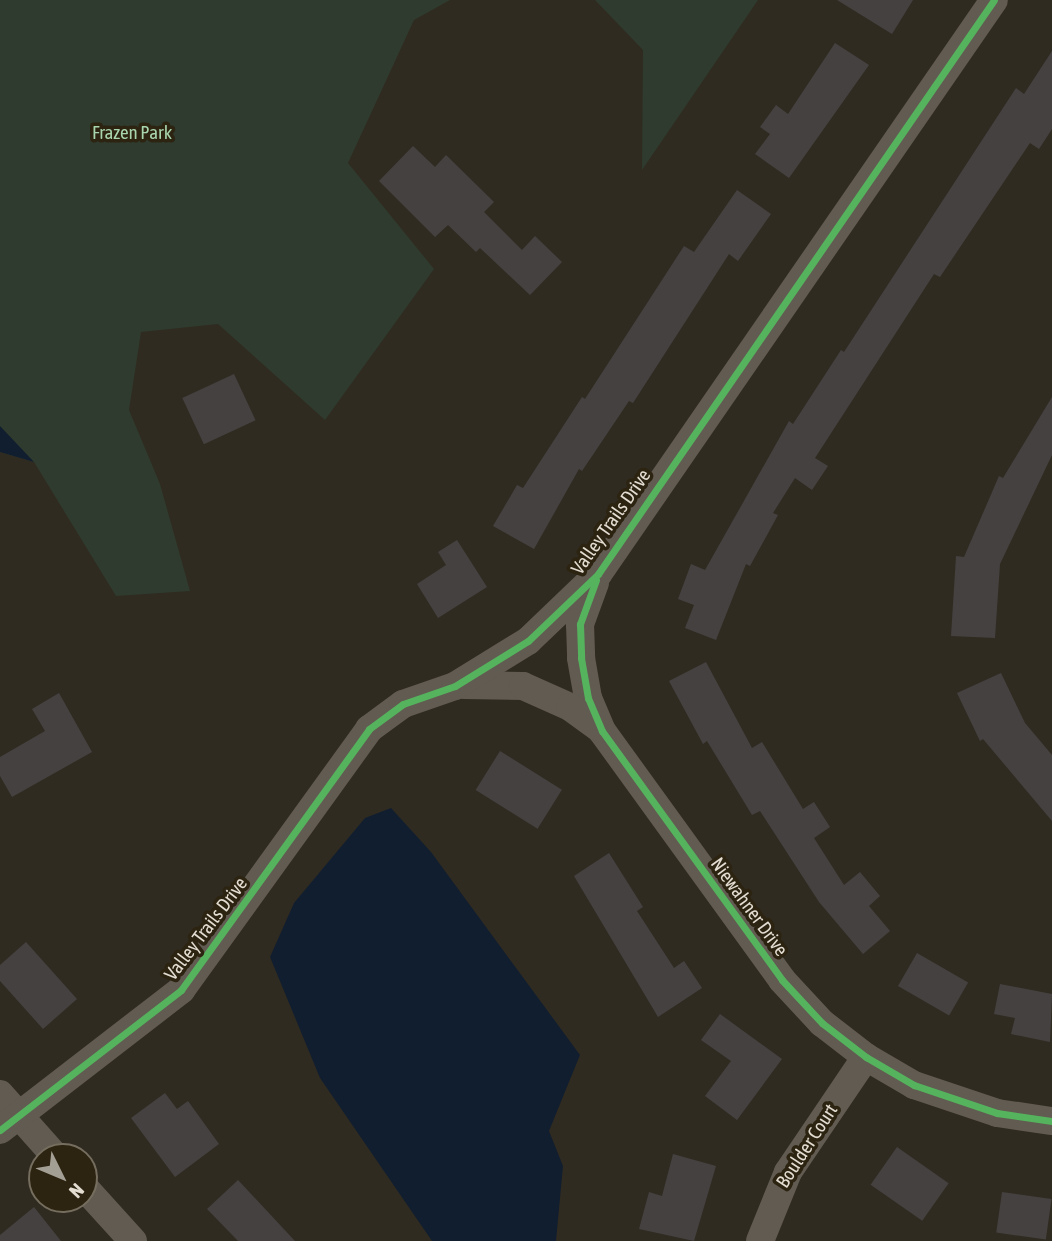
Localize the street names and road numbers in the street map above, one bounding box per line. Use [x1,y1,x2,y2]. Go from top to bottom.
street label: Valley Trails Drive [566,465,656,579]
street label: Niewahner Drive [706,853,792,961]
street label: Valley Trails Drive [160,873,252,985]
street label: Boulder Court [771,1100,843,1192]

